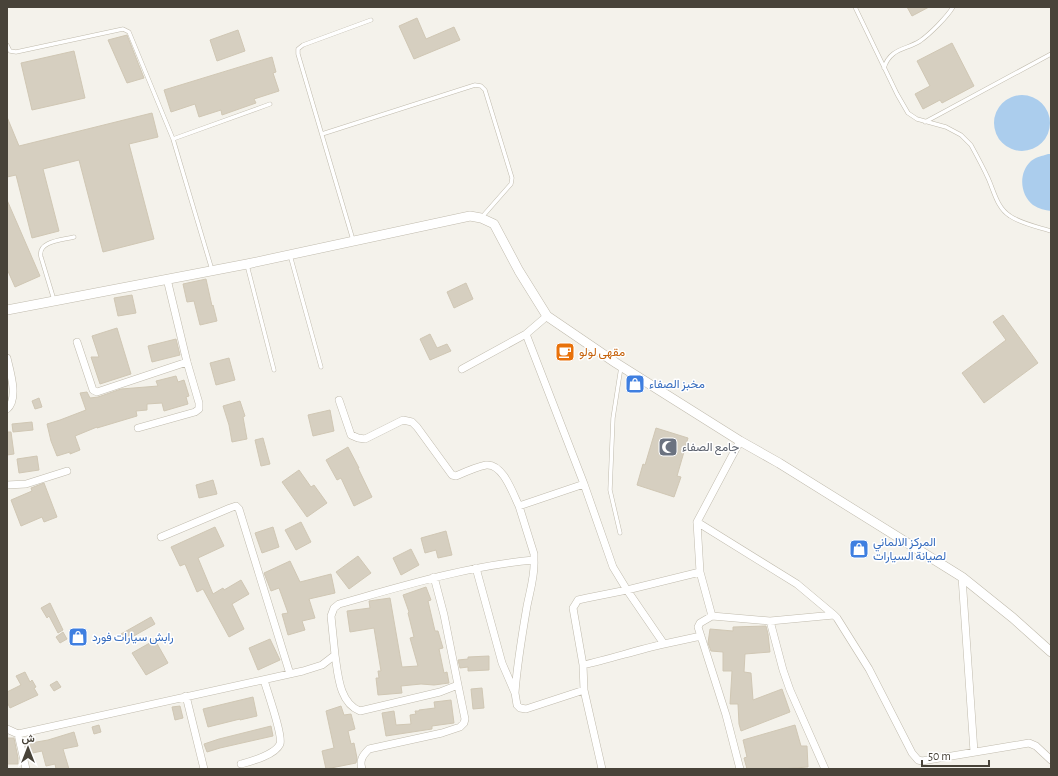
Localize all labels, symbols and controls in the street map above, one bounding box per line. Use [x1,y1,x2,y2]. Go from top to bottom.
cafe icon: مقهى لولو [554,341,576,363]
place label: مقهى لولو [579,346,625,360]
shop icon: مخبز الصفاء [624,373,646,395]
place label: مخبز الصفاء [649,378,705,392]
mosque icon: جامع الصفاء [657,436,679,458]
place label: جامع الصفاء [682,441,739,456]
place label: المركز الالماني لصيانة السيارات [873,536,946,564]
shop icon: المركز الالماني لصيانة السيارات [848,538,870,560]
shop icon: رابش سيارات فورد [67,626,89,648]
place label: رابش سيارات فورد [92,631,174,645]
north arrow [8,728,48,768]
text: ش [21,733,35,745]
scale bar [922,742,989,768]
text: 50 m [928,750,951,762]

